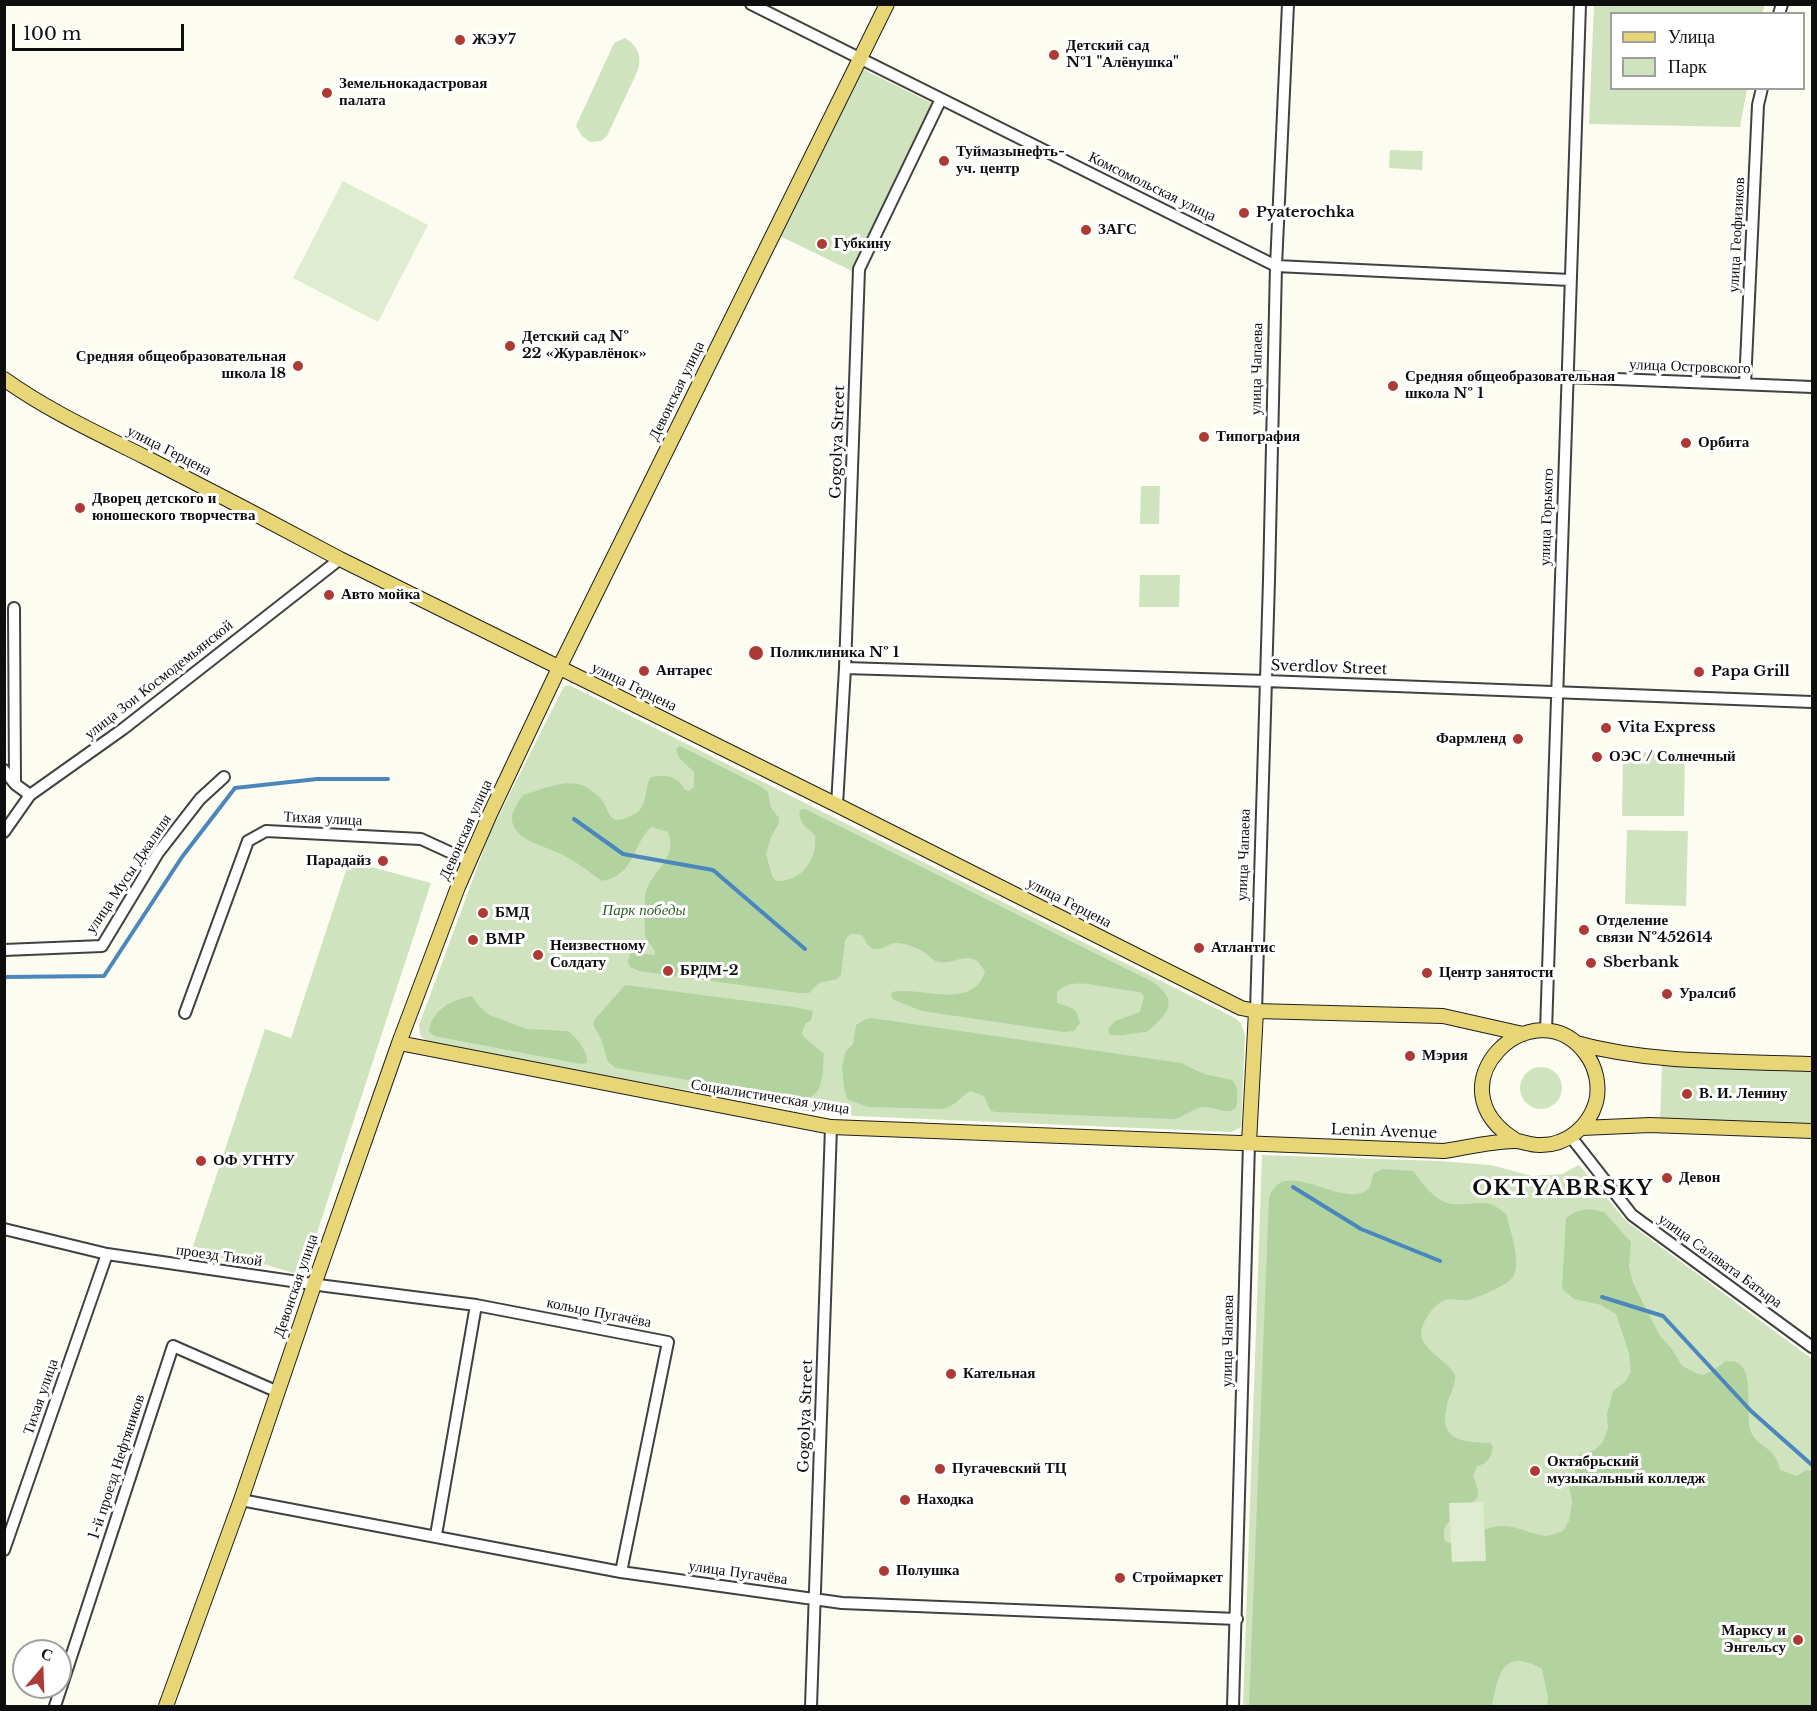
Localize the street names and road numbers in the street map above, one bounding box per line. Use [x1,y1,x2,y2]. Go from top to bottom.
street label: Комсомольская улица [1085,148,1219,226]
street label: улица Геофизиков [1725,177,1749,293]
street label: улица Чапаева [1247,323,1267,415]
street label: Девонская улица [645,338,709,444]
street label: улица Островского [1629,356,1751,378]
street label: Gogolya Street [827,385,849,499]
street label: улица Герцена [124,422,214,480]
street label: улица Горького [1536,468,1558,566]
street label: улица Зои Космодемьянской [81,616,237,744]
street label: Sverdlov Street [1270,657,1388,679]
street label: улица Герцена [589,659,679,715]
street label: Девонская улица [436,777,496,883]
street label: Тихая улица [283,808,363,830]
street label: улица Чапаева [1233,808,1255,902]
street label: улица Мусы Джалиля [82,811,176,937]
street label: улица Герцена [1024,874,1114,932]
street label: Социалистическая улица [689,1076,851,1118]
street label: Lenin Avenue [1330,1121,1438,1143]
street label: улица Салавата Батыра [1655,1210,1785,1312]
street label: Девонская улица [270,1232,322,1340]
street label: проезд Тихой [175,1241,263,1271]
street label: кольцо Пугачёва [545,1294,653,1332]
street label: улица Чапаева [1218,1295,1238,1387]
street label: Тихая улица [20,1357,62,1437]
street label: Gogolya Street [795,1359,817,1473]
street label: 1-й проезд Нефтяников [85,1392,149,1542]
street label: улица Пугачёва [687,1557,789,1589]

